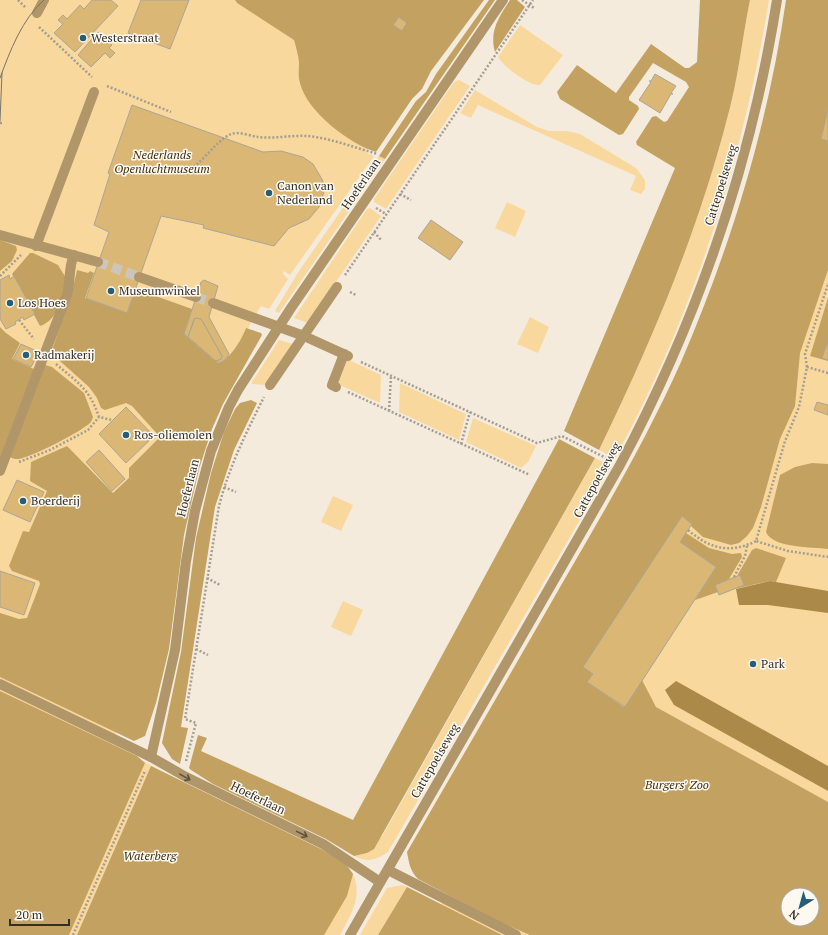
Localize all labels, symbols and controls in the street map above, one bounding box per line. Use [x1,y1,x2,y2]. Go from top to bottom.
place label: Westerstraat [91,30,159,45]
marker: Westerstraat [78,33,88,43]
street label: Cattepoelseweg [701,142,740,227]
park label: Nederlands Openluchtmuseum [114,147,210,176]
street label: Hoeferlaan [338,155,383,212]
place label: Canon van Nederland [277,178,334,207]
marker: Canon van Nederland [264,188,274,198]
place label: Museumwinkel [119,283,200,298]
marker: Museumwinkel [106,286,116,296]
place label: Los Hoes [18,295,66,310]
marker: Los Hoes [5,298,15,308]
place label: Radmakerij [34,347,95,362]
marker: Radmakerij [21,350,31,360]
place label: Ros-oliemolen [134,427,212,442]
marker: Ros-oliemolen [121,430,131,440]
street label: Cattepoelseweg [570,439,624,520]
street label: Hoeferlaan [173,458,202,518]
place label: Boerderij [31,493,80,508]
marker: Boerderij [18,496,28,506]
place label: Park [761,656,786,671]
marker: Park [748,659,758,669]
street label: Cattepoelseweg [407,720,462,801]
one-way arrow [179,773,191,781]
park label: Burgers' Zoo [644,777,709,792]
street label: Hoeferlaan [229,778,288,817]
one-way arrow [295,831,307,838]
park label: Waterberg [123,848,178,863]
north arrow [780,887,820,927]
scale bar [10,901,69,927]
text: N [786,906,802,923]
text: 20 m [16,907,43,922]

